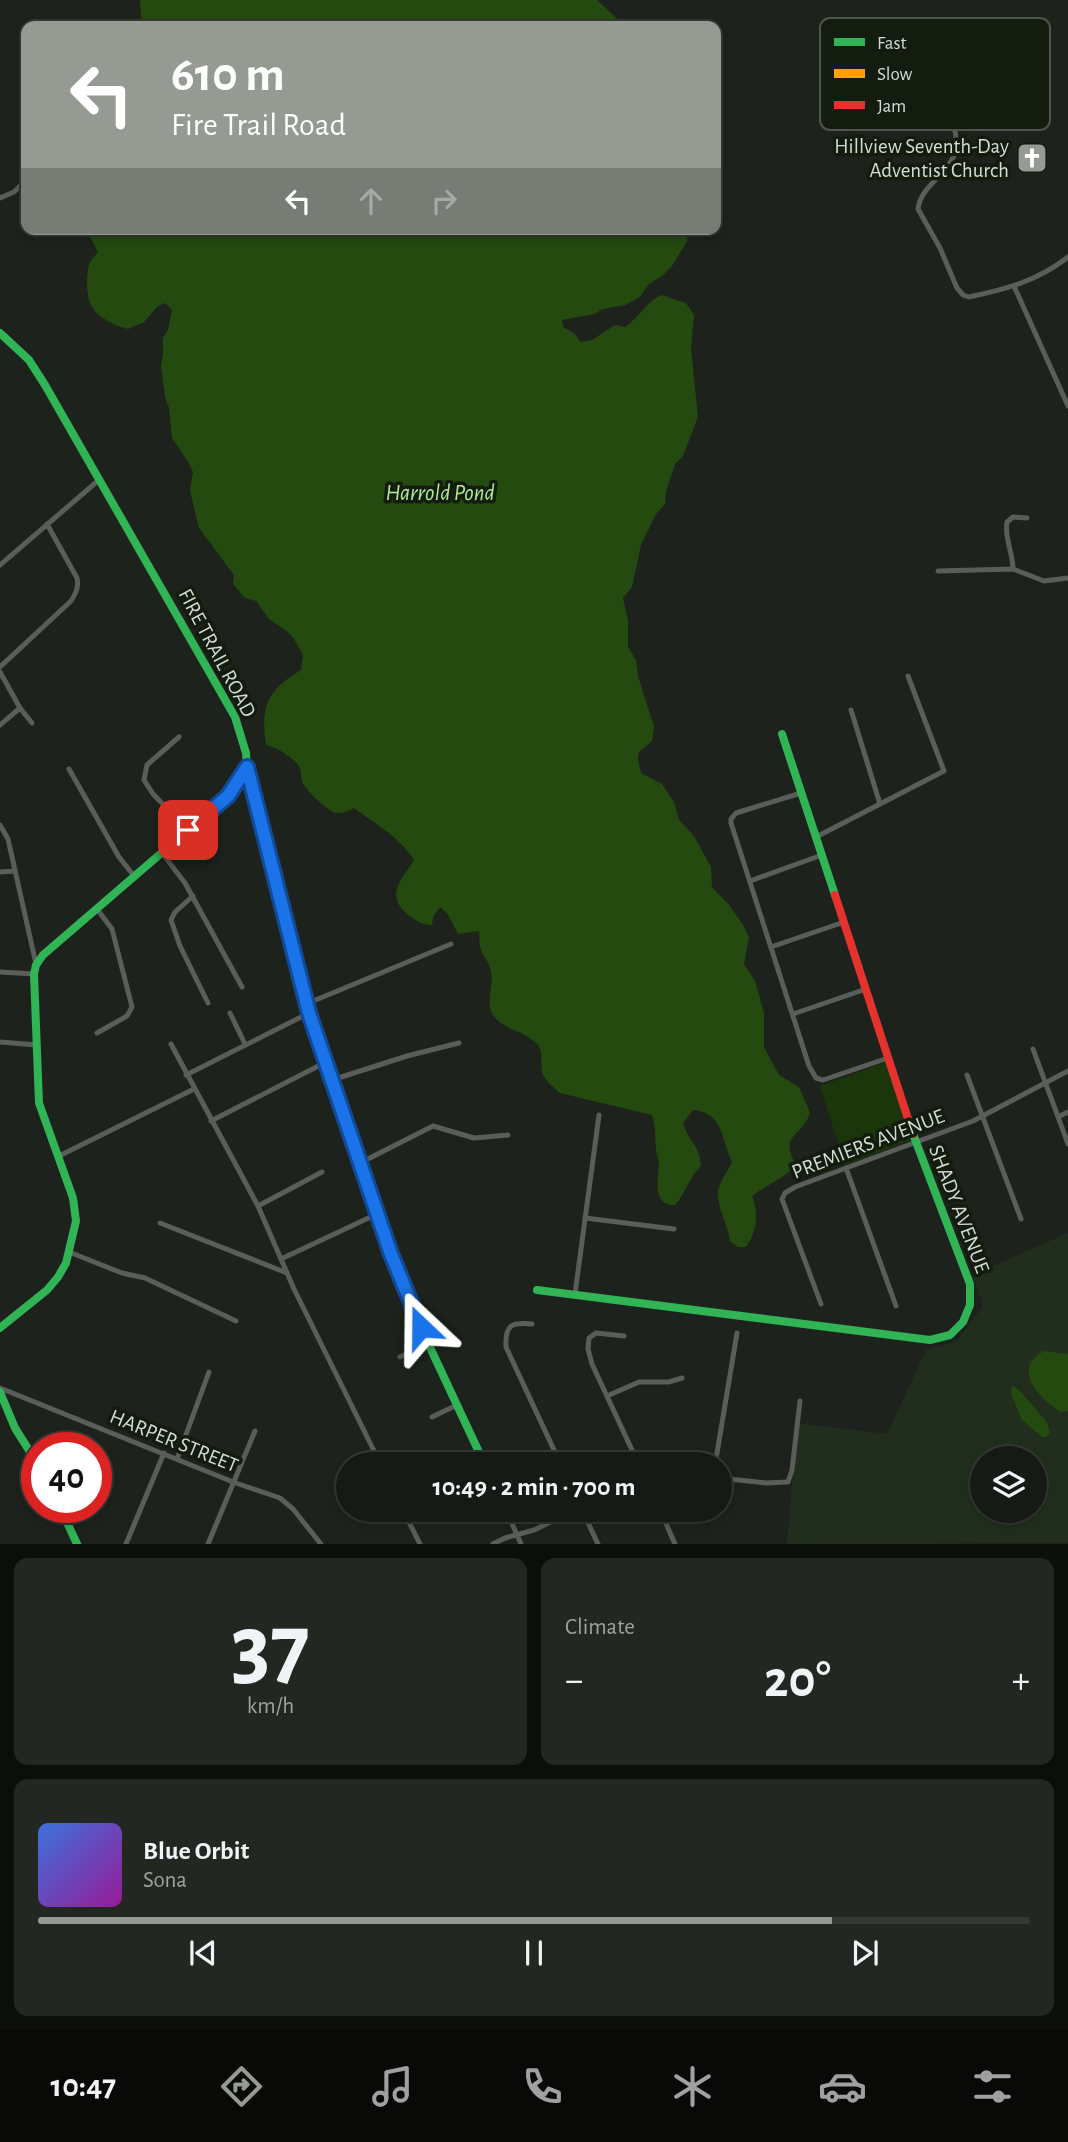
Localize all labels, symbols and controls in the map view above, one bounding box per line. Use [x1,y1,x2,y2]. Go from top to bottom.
legend [820,18,1050,130]
text: Fast [877,34,907,53]
icon: left [56,49,147,140]
text: 610 m [171,51,285,100]
text: Slow [877,65,913,84]
text: Jam [877,97,906,116]
text: Fire Trail Road [171,109,346,141]
place label: Hillview Seventh-Day Adventist Church [834,136,1009,181]
church icon: Hillview Seventh-Day Adventist Church [1015,141,1049,175]
icon: left [279,182,317,220]
icon: ahead [352,182,390,220]
icon: right [425,182,463,220]
water label: Harrold Pond [385,482,495,505]
street label: FIRE TRAIL ROAD [174,585,260,721]
pin [158,800,218,860]
icon: arrive [169,811,207,849]
street label: PREMIERS AVENUE [789,1105,947,1183]
street label: SHADY AVENUE [925,1142,993,1276]
position arrow [384,1290,458,1364]
street label: HARPER STREET [107,1406,241,1476]
speed limit sign: 40 [21,1432,112,1523]
map controls [970,1446,1047,1523]
button: layers [970,1446,1047,1523]
text: 10:49 · 2 min · 700 m [432,1474,636,1500]
text: 37 [231,1602,310,1693]
text: Climate [565,1616,635,1639]
text: 20° [764,1654,831,1706]
text: − [565,1662,583,1700]
text: + [1012,1662,1030,1700]
text: km/h [247,1695,294,1718]
text: Blue Orbit [143,1838,249,1864]
text: Sona [143,1869,187,1892]
icon: previous [184,1934,222,1972]
icon: pause [515,1934,553,1972]
icon: next [846,1934,884,1972]
icon: directions [217,2062,266,2111]
icon: music [368,2062,417,2111]
icon: phone [518,2062,567,2111]
icon: climate [668,2062,717,2111]
icon: car [818,2062,867,2111]
icon: filters [968,2062,1017,2111]
text: 10:47 [51,2070,116,2102]

